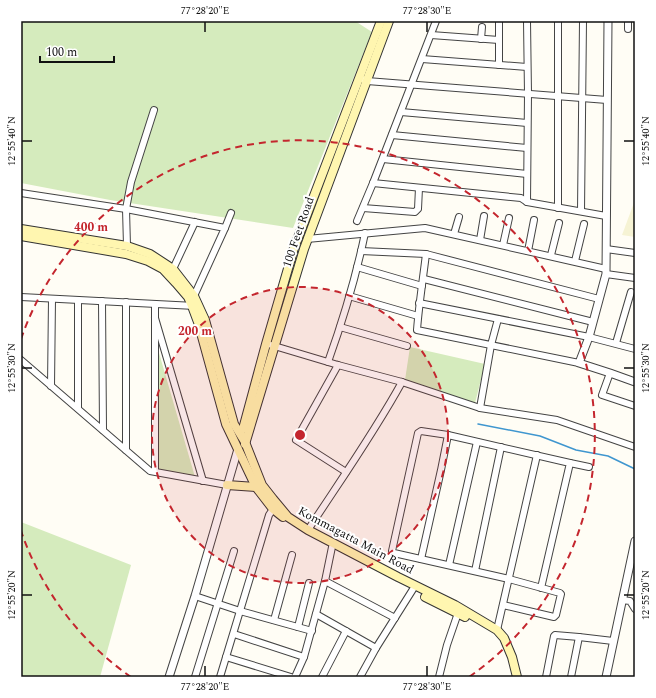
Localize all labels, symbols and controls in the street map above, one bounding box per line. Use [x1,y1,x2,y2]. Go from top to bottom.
text: 77°28'20"E [181,3,229,19]
text: 77°28'30"E [403,3,451,19]
scale bar [40,38,114,64]
text: 100 m [46,43,77,62]
text: 12°55'40"N [4,116,20,166]
text: 12°55'40"N [638,116,654,166]
street label: 100 Feet Road [277,194,320,270]
text: 400 m [74,218,108,237]
text: 200 m [178,322,212,341]
text: 12°55'30"N [4,343,20,393]
text: 12°55'30"N [638,343,654,393]
centre of rings [293,428,307,442]
street label: Kommagatta Main Road [294,502,417,579]
text: 12°55'20"N [4,570,20,620]
text: 12°55'20"N [638,570,654,620]
text: 77°28'20"E [181,679,229,695]
text: 77°28'30"E [403,679,451,695]

